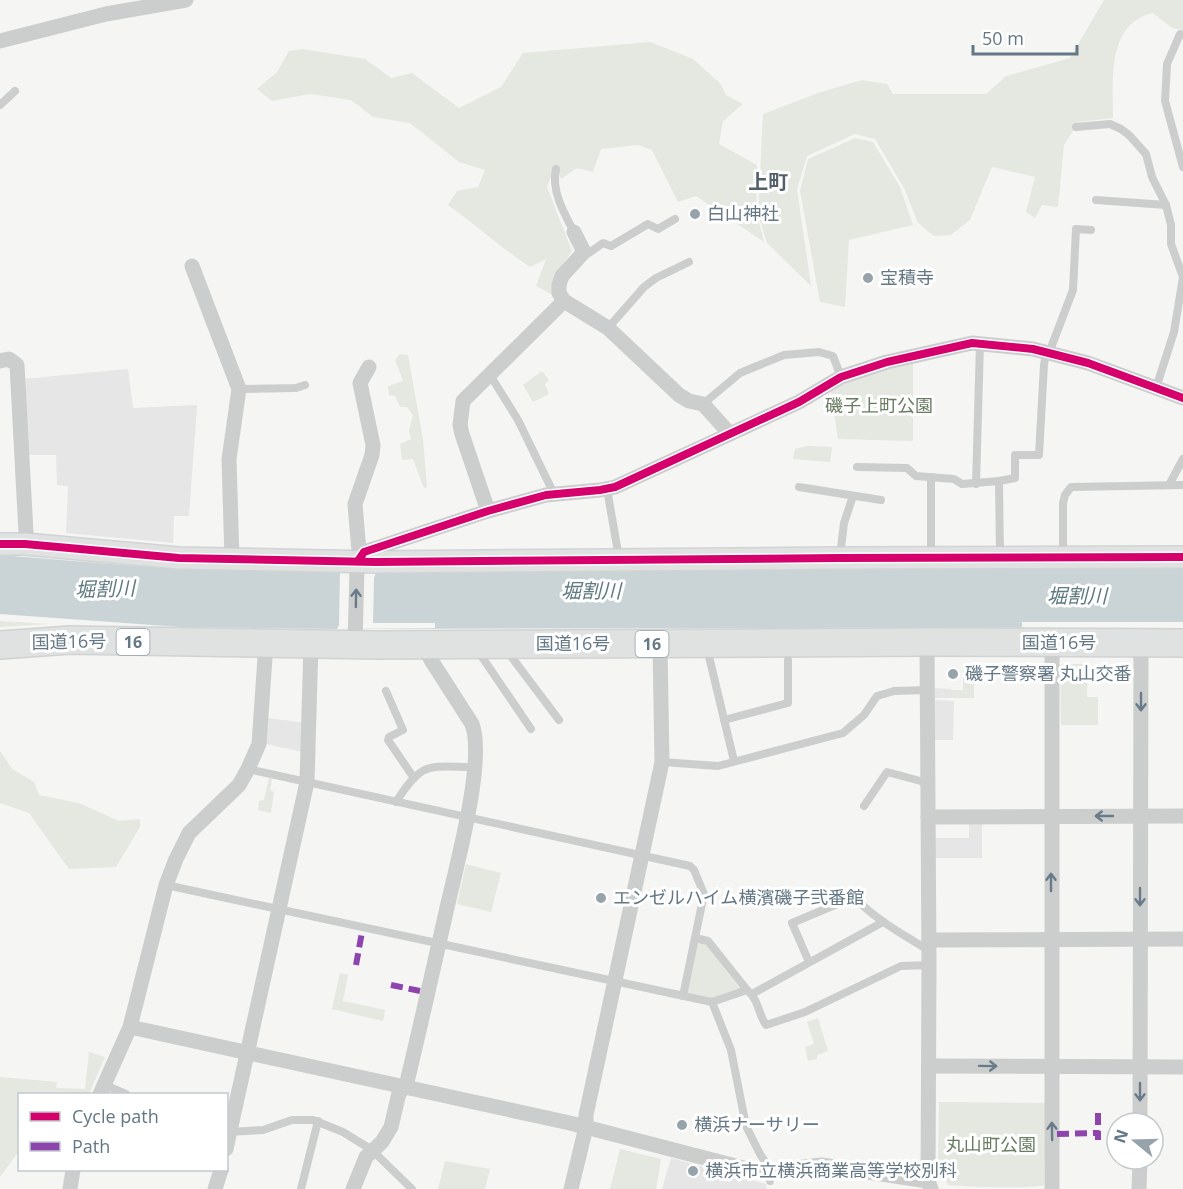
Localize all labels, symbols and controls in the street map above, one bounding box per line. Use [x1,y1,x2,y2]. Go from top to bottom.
scale bar [973,18,1076,56]
text: 50 m [982,26,1024,50]
district label: 上町 [748,168,788,195]
place label: 白山神社 [707,201,779,225]
marker: 白山神社 [688,207,702,221]
place label: 宝積寺 [880,265,934,289]
marker: 宝積寺 [861,271,875,285]
park label: 磯子上町公園 [825,393,933,417]
water label: 堀割川 [75,574,137,603]
water label: 堀割川 [561,577,623,604]
water label: 堀割川 [1047,582,1109,609]
one-way arrow [350,589,362,609]
street label: 国道16号 [31,628,106,654]
road number: 16 [116,629,150,655]
street label: 国道16号 [1022,630,1096,654]
street label: 国道16号 [536,631,610,655]
road number: 16 [636,631,668,657]
place label: 磯子警察署 丸山交番 [965,661,1132,685]
marker: 磯子警察署 丸山交番 [946,667,960,681]
one-way arrow [1135,691,1147,711]
one-way arrow [1094,810,1114,822]
one-way arrow [1045,872,1057,892]
place label: エンゼルハイム横濱磯子弐番館 [613,885,864,909]
one-way arrow [1134,886,1146,906]
marker: エンゼルハイム横濱磯子弐番館 [594,891,608,905]
one-way arrow [977,1060,997,1072]
one-way arrow [1134,1081,1146,1101]
legend [18,1093,228,1171]
text: Cycle path [72,1104,159,1128]
north arrow [1105,1111,1165,1171]
place label: 横浜ナーサリー [694,1112,820,1136]
marker: 横浜ナーサリー [675,1118,689,1132]
one-way arrow [1046,1121,1058,1141]
text: N [1108,1126,1133,1146]
park label: 丸山町公園 [946,1132,1036,1156]
text: Path [72,1134,110,1158]
place label: 横浜市立横浜商業高等学校別科 [705,1158,957,1182]
marker: 横浜市立横浜商業高等学校別科 [686,1164,700,1178]

